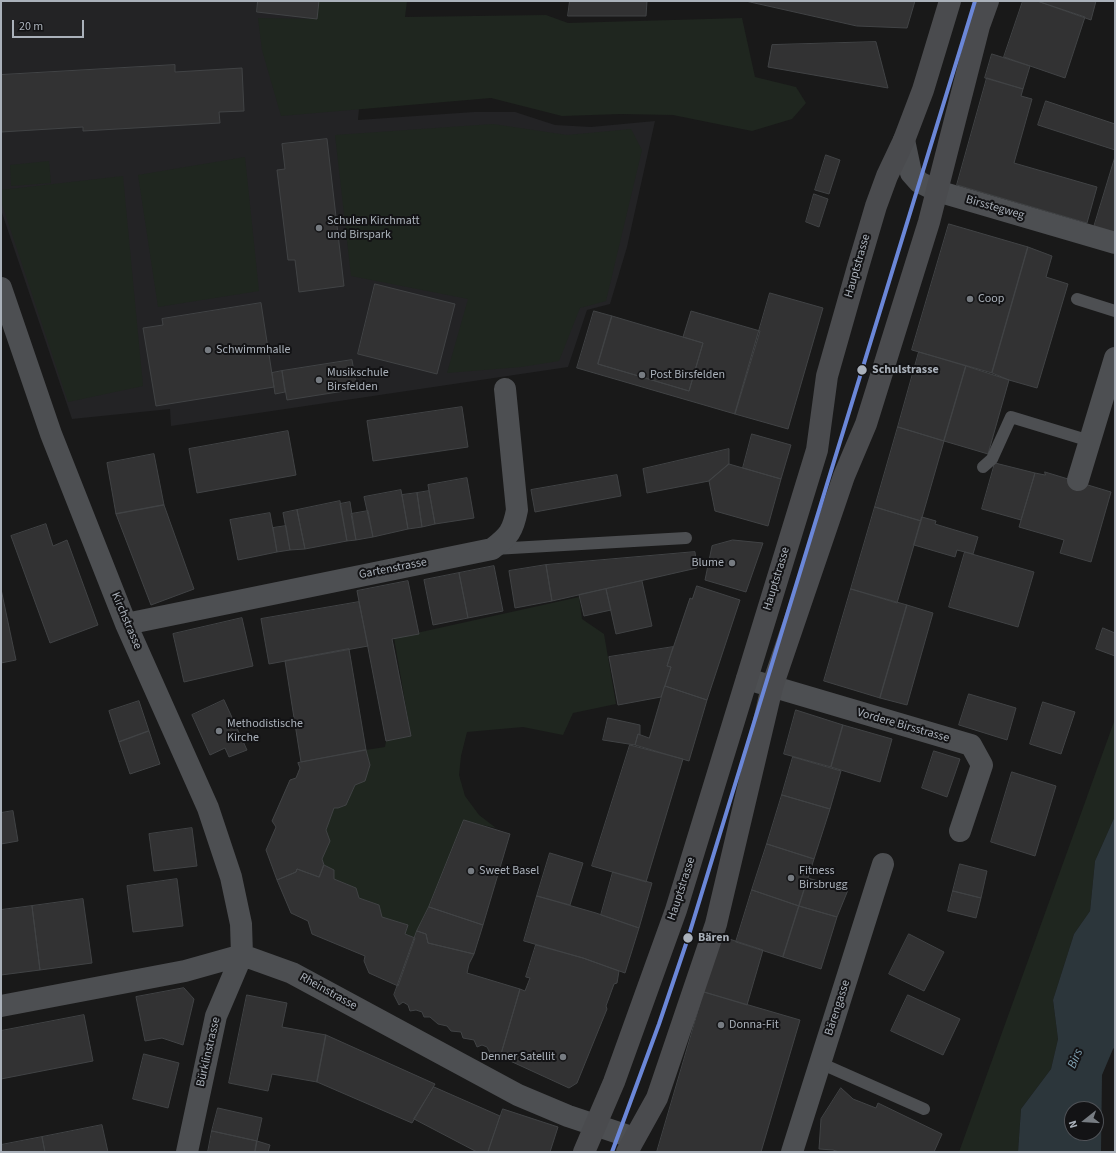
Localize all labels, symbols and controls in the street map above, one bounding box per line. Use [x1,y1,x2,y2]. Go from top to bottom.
scale bar [14,12,86,38]
text: 20 m [19,18,43,35]
street label: Birsstegweg [964,193,1026,223]
place label: Schulen Kirchmatt und Birspark [327,214,420,242]
marker: Schulen Kirchmatt und Birspark [314,223,324,233]
street label: Hauptstrasse [842,233,874,299]
place label: Coop [978,292,1005,306]
marker: Coop [965,294,975,304]
place label: Schwimmhalle [216,343,291,357]
marker: Schwimmhalle [203,345,213,355]
marker: Schulstrasse [855,363,869,377]
place label: Schulstrasse [872,363,939,377]
place label: Musikschule Birsfelden [327,366,389,394]
place label: Post Birsfelden [650,368,725,382]
marker: Post Birsfelden [637,370,647,380]
marker: Musikschule Birsfelden [314,375,324,385]
street label: Hauptstrasse [761,546,793,612]
street label: Gartenstrasse [358,555,428,583]
place label: Blume [691,556,724,570]
marker: Blume [727,558,737,568]
street label: Kirchstrasse [108,590,144,652]
street label: Vordere Birsstrasse [855,706,951,746]
place label: Methodistische Kirche [227,717,303,745]
marker: Methodistische Kirche [214,726,224,736]
street label: Hauptstrasse [665,856,699,922]
place label: Sweet Basel [479,864,539,878]
place label: Fitness Birsbrugg [799,864,848,892]
marker: Sweet Basel [466,866,476,876]
marker: Fitness Birsbrugg [786,873,796,883]
marker: Bären [681,931,695,945]
place label: Bären [698,931,729,945]
street label: Rheinstrasse [297,970,359,1014]
street label: Bärengasse [822,978,854,1038]
street label: Bürklinstrasse [194,1016,224,1088]
place label: Donna-Fit [729,1018,779,1032]
marker: Donna-Fit [716,1020,726,1030]
water label: Birs [1065,1047,1087,1071]
place label: Denner Satellit [481,1050,555,1064]
marker: Denner Satellit [558,1052,568,1062]
north arrow [1064,1101,1104,1141]
text: N [1065,1119,1081,1130]

